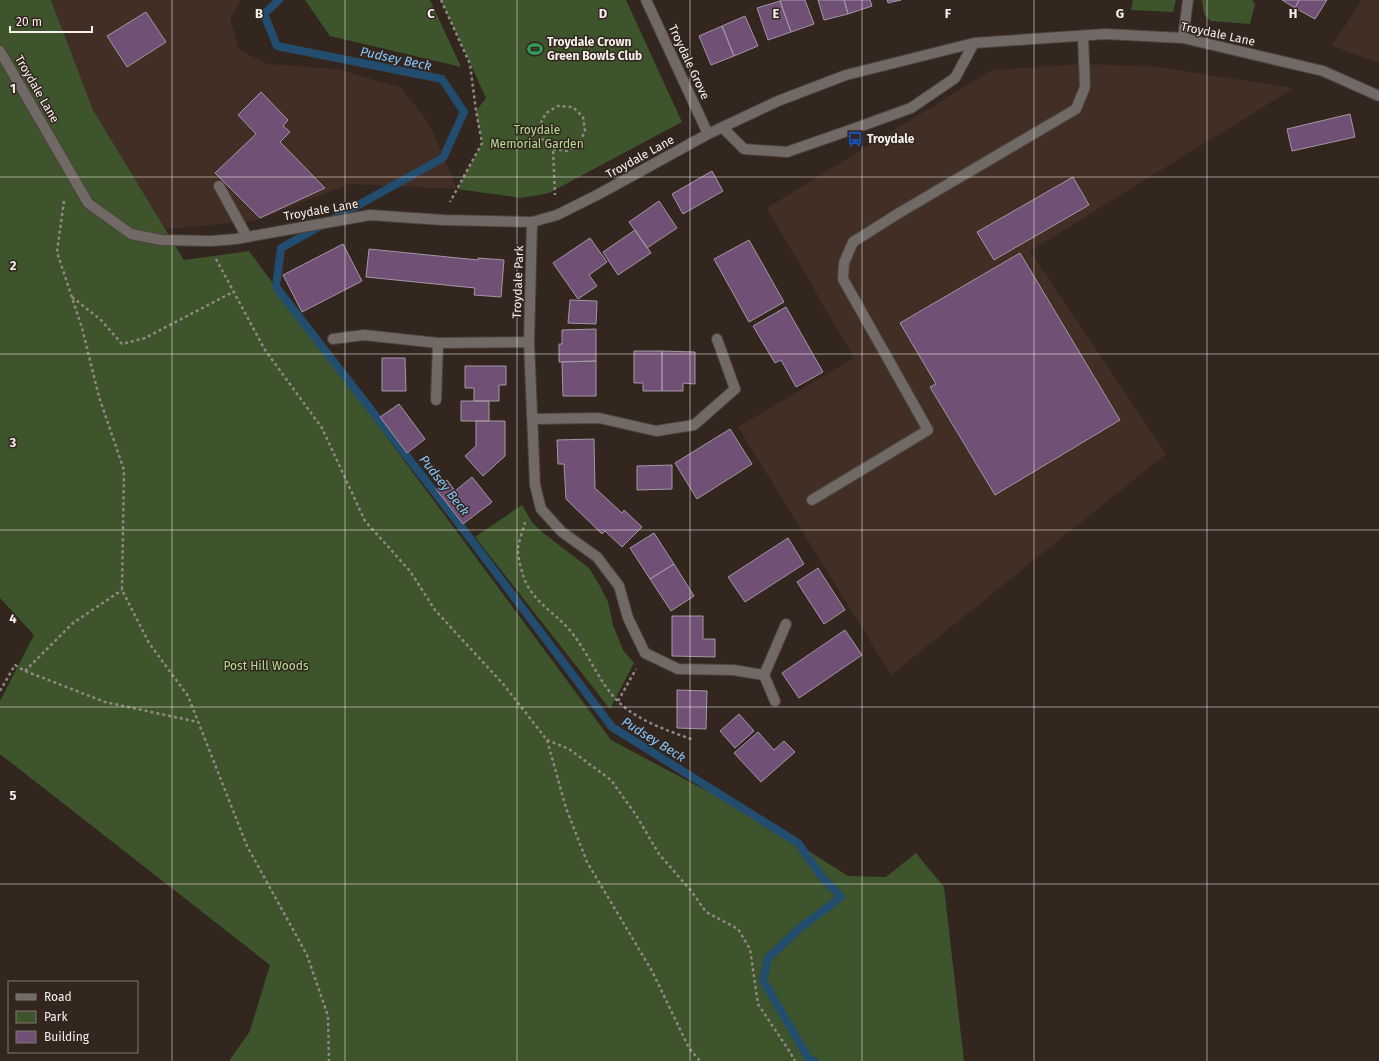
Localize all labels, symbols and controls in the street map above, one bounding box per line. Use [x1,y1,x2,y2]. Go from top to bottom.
text: B [255,6,263,21]
text: C [427,6,435,21]
text: D [599,6,608,21]
text: E [773,6,780,21]
text: F [945,6,952,21]
text: G [1116,6,1124,21]
text: H [1289,6,1297,21]
scale bar [10,8,92,34]
text: 20 m [16,15,42,29]
street label: Troydale Lane [1180,19,1256,49]
street label: Troydale Grove [666,22,712,102]
place label: Troydale Crown Green Bowls Club [547,35,642,63]
sports icon: Troydale Crown Green Bowls Club [526,40,544,58]
water label: Pudsey Beck [359,44,433,73]
street label: Troydale Lane [12,53,62,125]
text: 1 [10,81,16,96]
park label: Troydale Memorial Garden [490,123,584,151]
bus stop icon: Troydale [846,130,864,148]
place label: Troydale [867,132,915,146]
street label: Troydale Lane [604,133,676,181]
street label: Troydale Lane [283,197,359,223]
street label: Troydale Park [510,244,526,319]
text: 2 [10,258,17,273]
text: 3 [9,435,17,450]
water label: Pudsey Beck [416,452,473,518]
text: 4 [9,611,17,626]
park label: Post Hill Woods [223,659,309,673]
water label: Pudsey Beck [619,714,688,765]
text: 5 [10,788,17,803]
legend [8,981,138,1053]
text: Road [44,990,72,1004]
text: Park [44,1010,68,1024]
text: Building [44,1030,90,1044]

